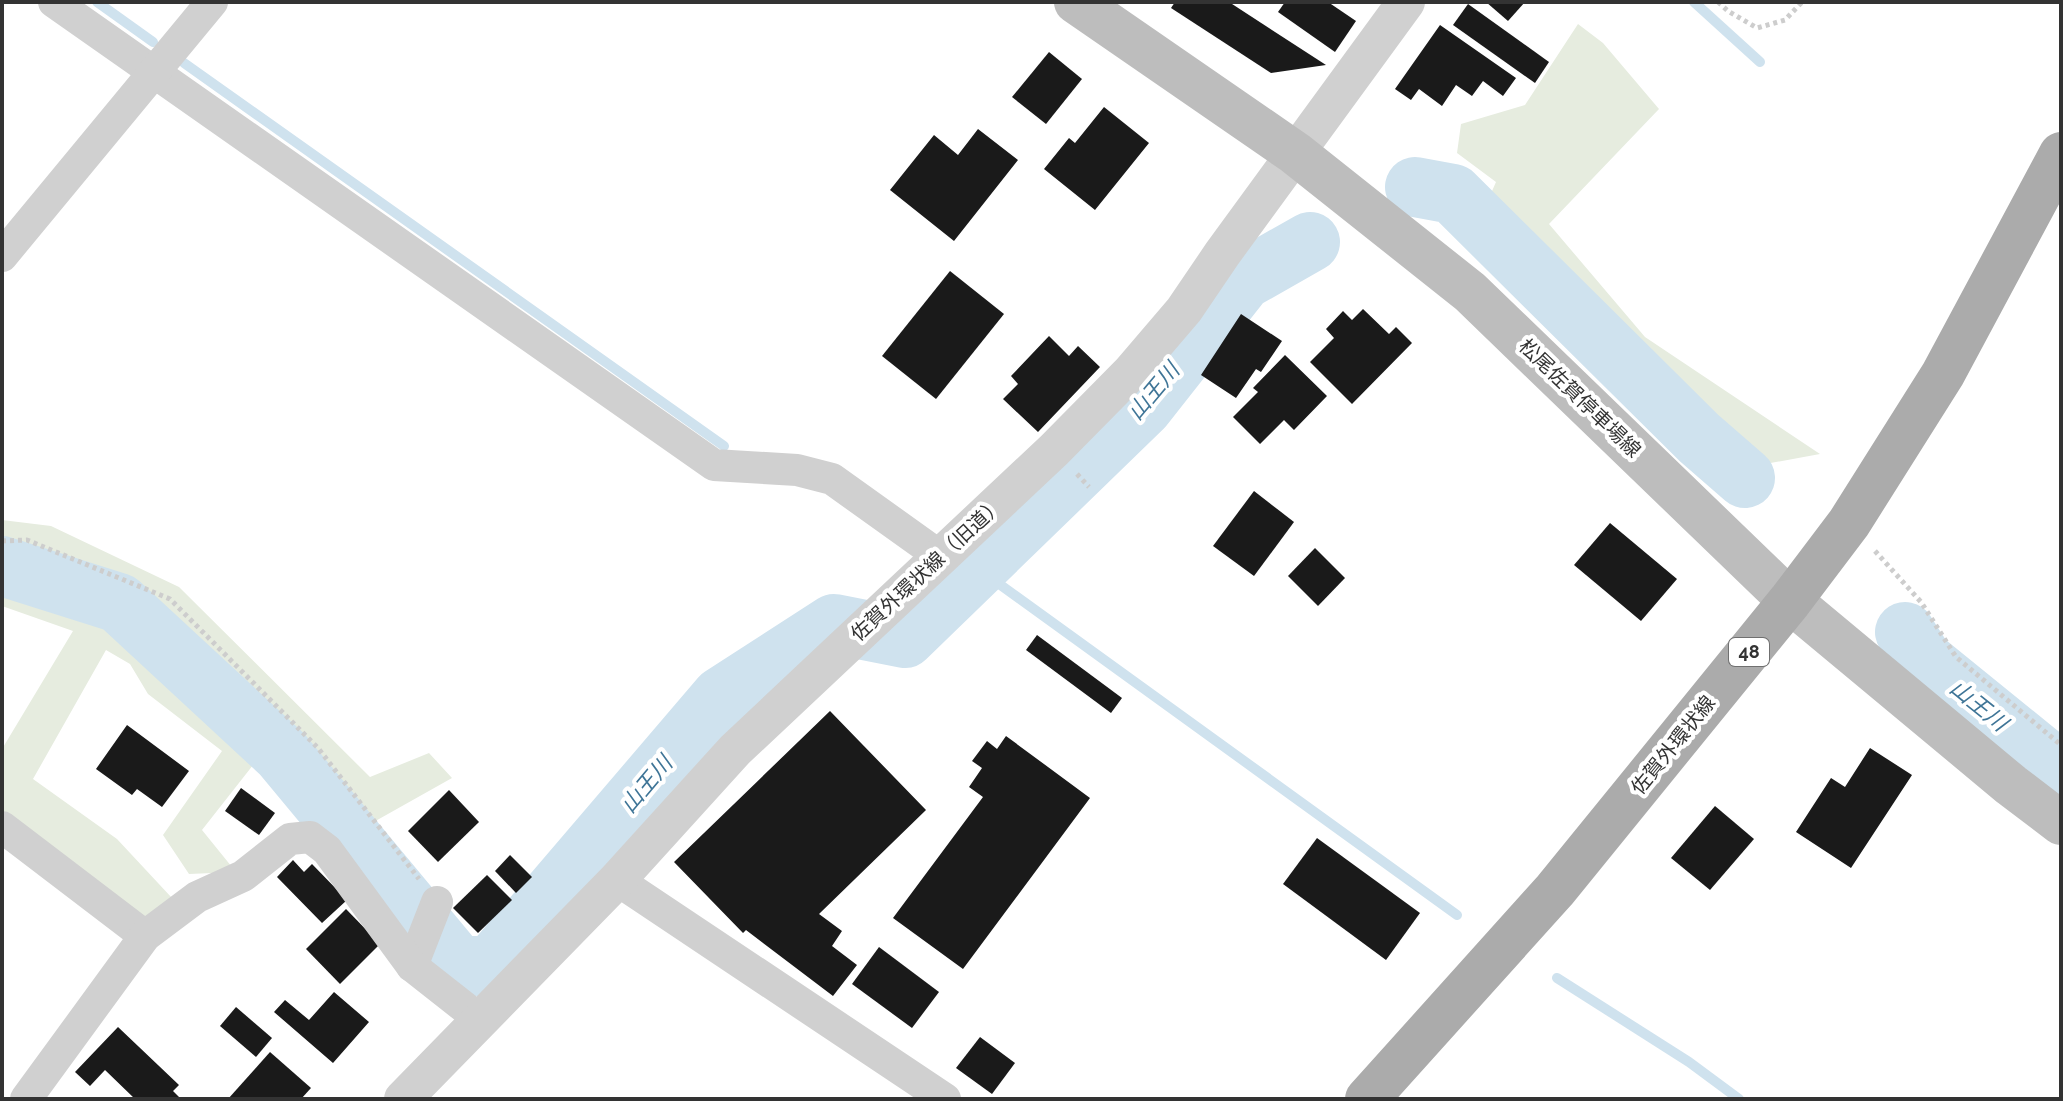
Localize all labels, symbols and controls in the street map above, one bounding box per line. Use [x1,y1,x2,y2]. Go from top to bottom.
street label: 松尾佐賀停車場線 [1514,334,1646,462]
water label: 山王川 [1122,356,1185,425]
street label: 佐賀外環状線（旧道） [846,492,1008,646]
road number: 48 [1729,638,1769,666]
water label: 山王川 [1945,674,2014,737]
street label: 佐賀外環状線 [1626,691,1720,799]
water label: 山王川 [615,749,678,818]

